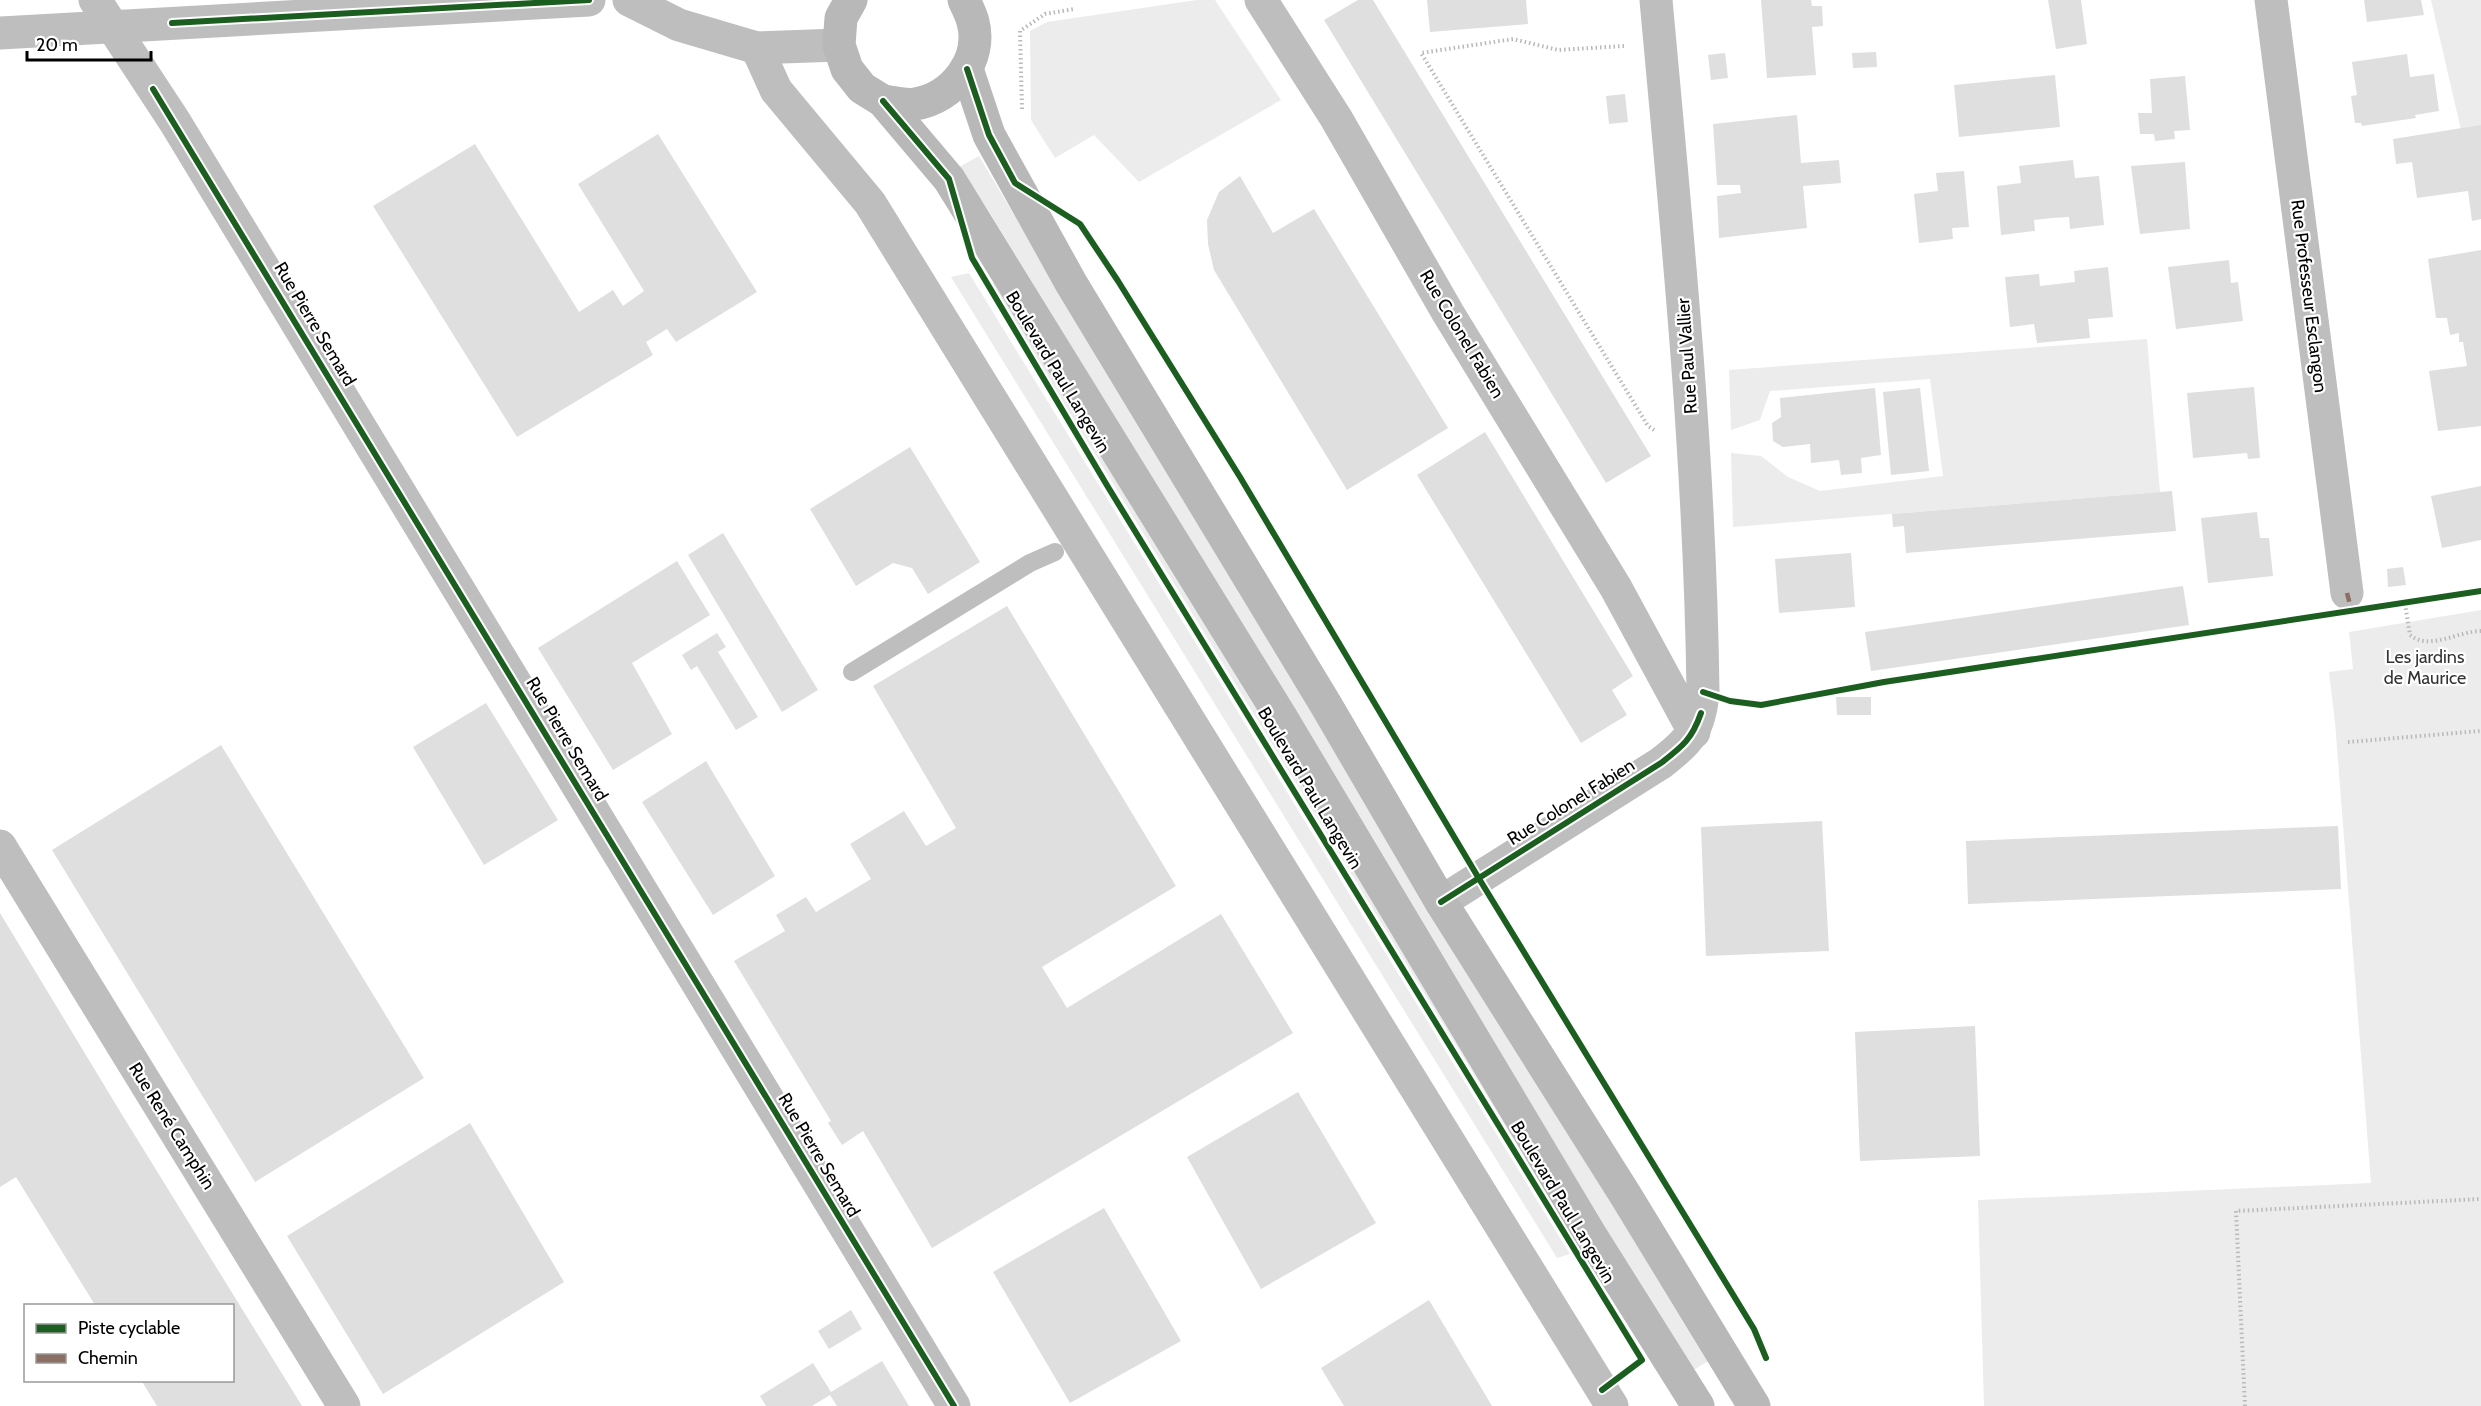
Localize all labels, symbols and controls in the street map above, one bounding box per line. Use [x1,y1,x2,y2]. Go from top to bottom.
scale bar [27,24,152,62]
text: 20 m [36,34,78,56]
street label: Rue Professeur Esclangon [2286,198,2332,394]
street label: Rue Pierre Semard [269,258,361,390]
street label: Rue Colonel Fabien [1415,266,1509,402]
street label: Boulevard Paul Langevin [1001,287,1115,457]
street label: Rue Paul Vallier [1672,297,1702,415]
park label: Les jardins de Maurice [2384,646,2466,689]
street label: Rue Pierre Semard [521,673,613,805]
street label: Boulevard Paul Langevin [1253,703,1367,873]
street label: Rue Colonel Fabien [1503,754,1639,850]
street label: Rue René Camphin [124,1058,220,1194]
street label: Rue Pierre Semard [773,1089,865,1221]
street label: Boulevard Paul Langevin [1506,1117,1620,1287]
legend [24,1304,234,1382]
text: Piste cyclable [78,1317,180,1339]
text: Chemin [78,1347,138,1369]

